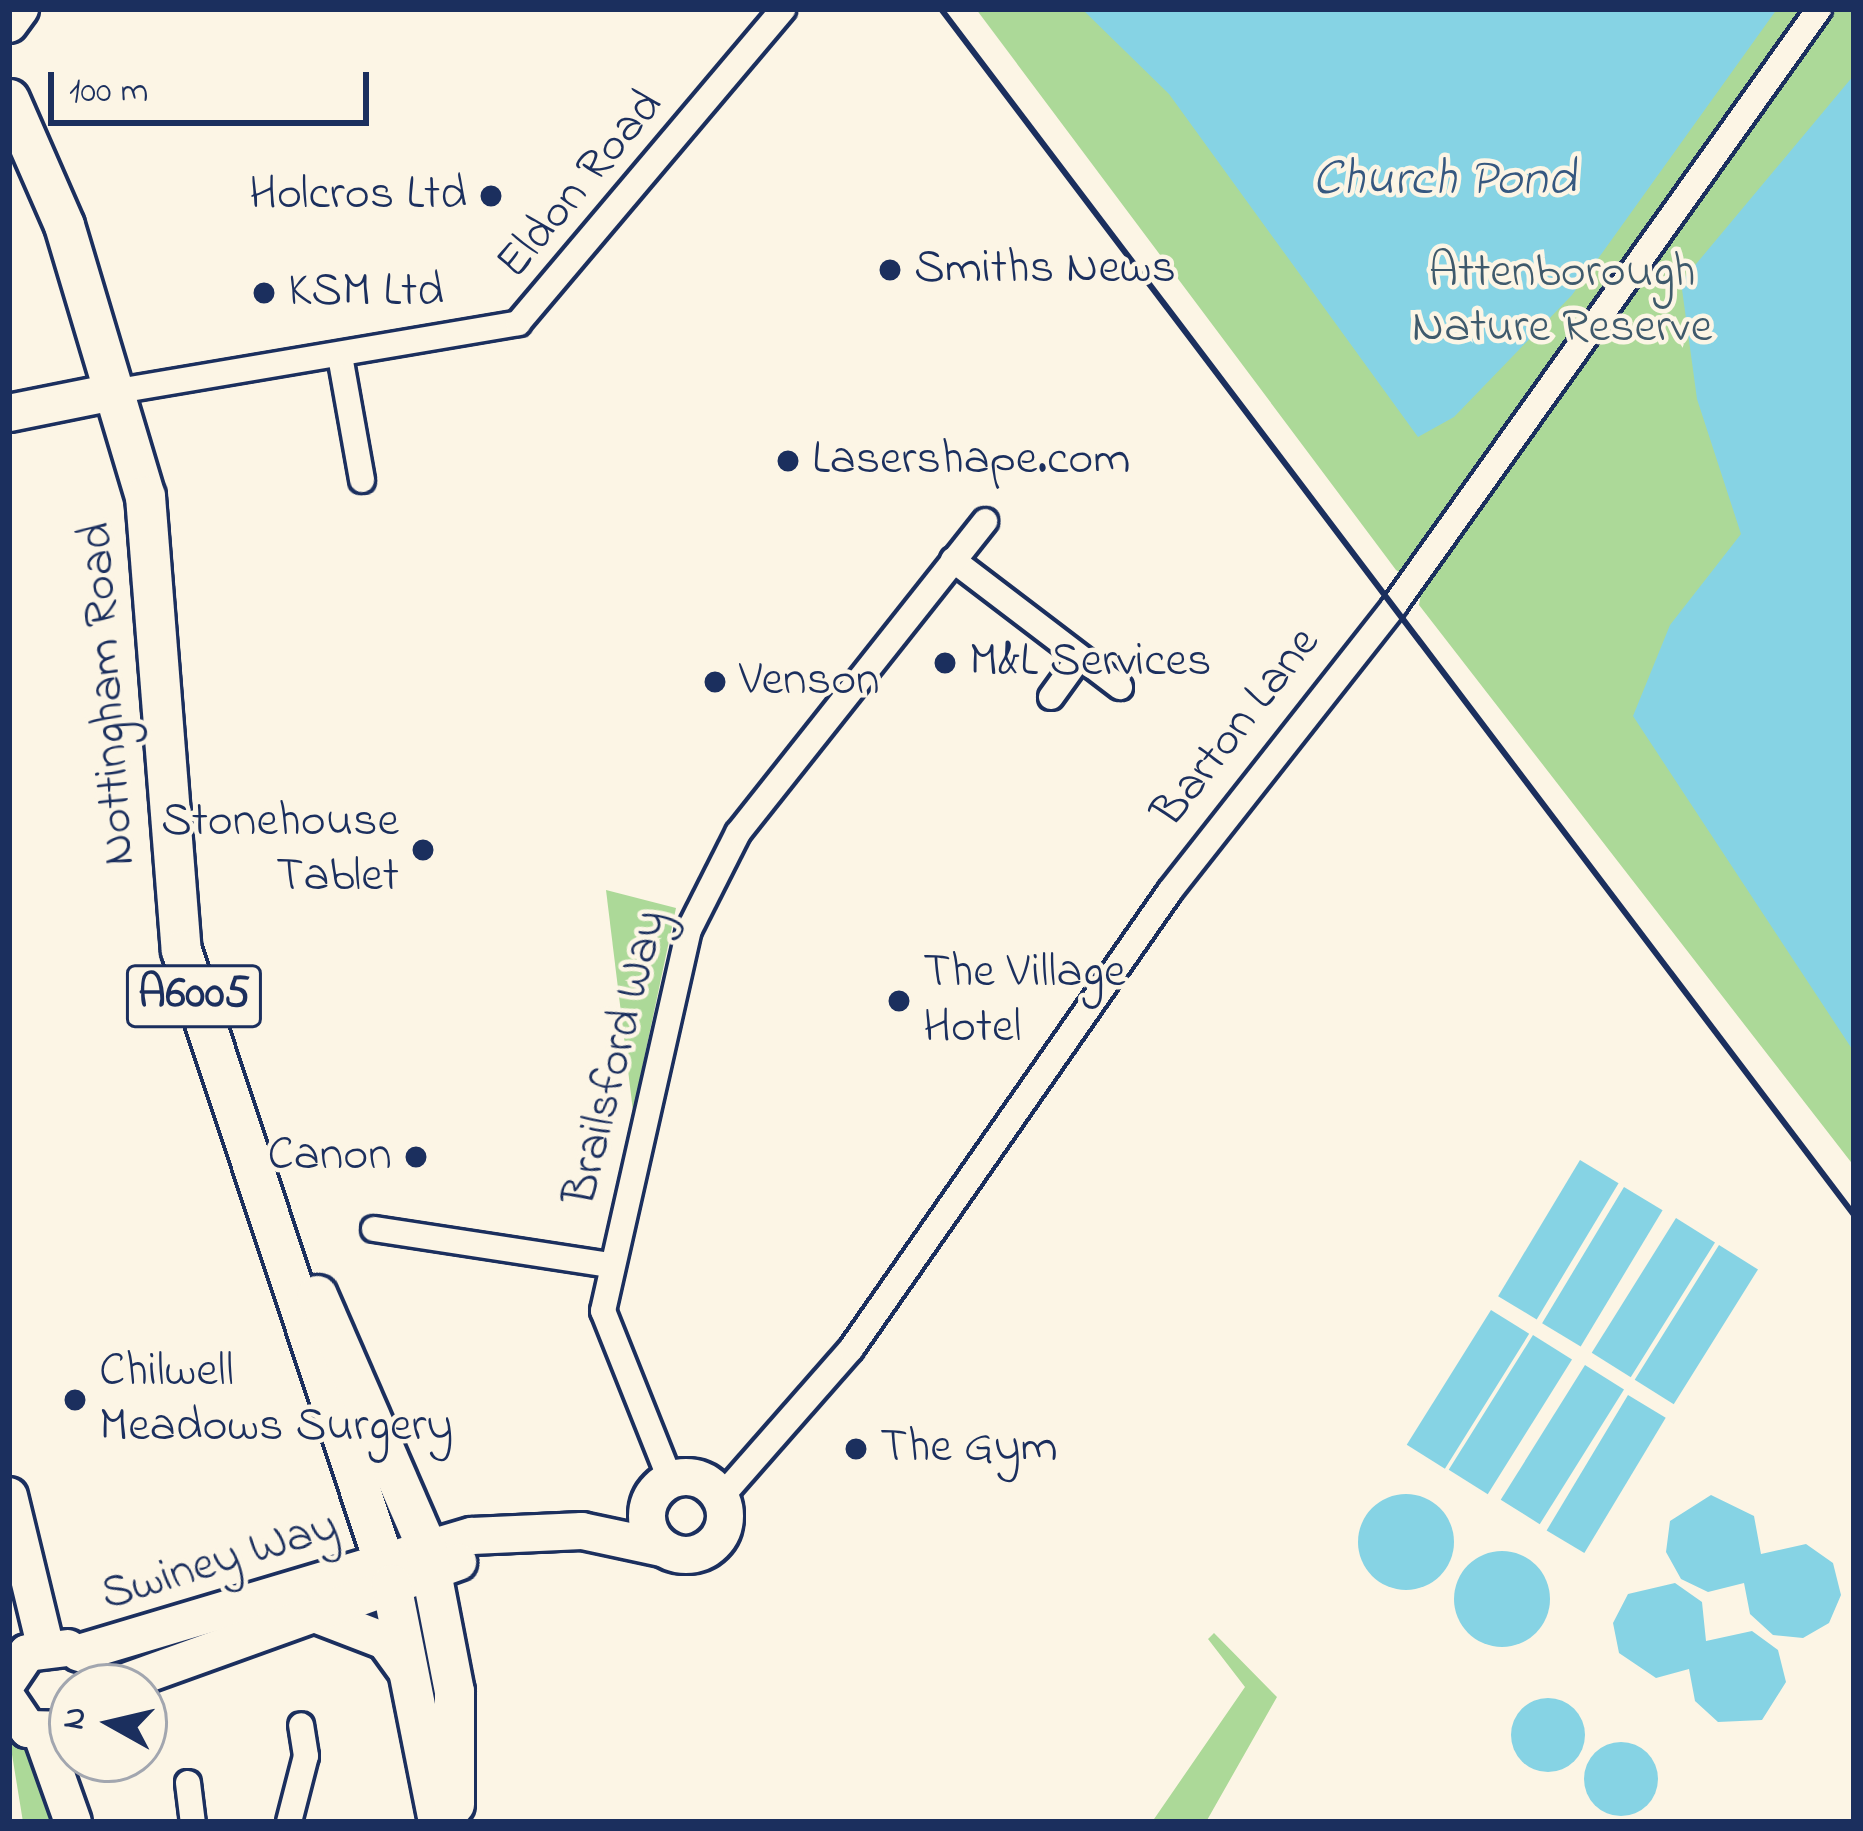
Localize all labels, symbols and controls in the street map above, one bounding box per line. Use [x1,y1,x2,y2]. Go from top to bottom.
scale bar [54,48,375,122]
text: 100 m [69,66,149,119]
street label: Eldon Road [485,79,677,291]
water label: Church Pond [1312,150,1576,212]
place label: Holcros Ltd [249,167,467,225]
marker: Holcros Ltd [478,183,504,209]
place label: Smiths News [914,241,1176,299]
park label: Attenborough Nature Reserve [1412,244,1712,357]
marker: Smiths News [877,257,903,283]
place label: KSM Ltd [288,264,444,322]
marker: KSM Ltd [251,280,277,306]
place label: Lasershape.com [812,432,1131,490]
marker: Lasershape.com [775,448,801,474]
street label: Nottingham Road [68,520,150,868]
street label: Barton Lane [1141,616,1333,840]
place label: M&L Services [969,634,1211,692]
marker: M&L Services [932,650,958,676]
place label: Venson [739,653,880,711]
marker: Venson [702,669,728,695]
place label: Stonehouse Tablet [161,793,399,906]
marker: Stonehouse Tablet [410,837,436,863]
street label: Brailsford Way [552,904,682,1212]
place label: The Village Hotel [923,944,1126,1057]
road number: A6005 [125,957,263,1035]
marker: The Village Hotel [886,988,912,1014]
place label: Canon [267,1128,392,1186]
marker: Canon [403,1144,429,1170]
place label: Chilwell Meadows Surgery [99,1343,453,1456]
marker: Chilwell Meadows Surgery [62,1387,88,1413]
place label: The Gym [880,1420,1058,1478]
marker: The Gym [843,1436,869,1462]
street label: Swiney Way [95,1499,345,1625]
north arrow [48,1663,168,1783]
text: N [50,1704,101,1733]

